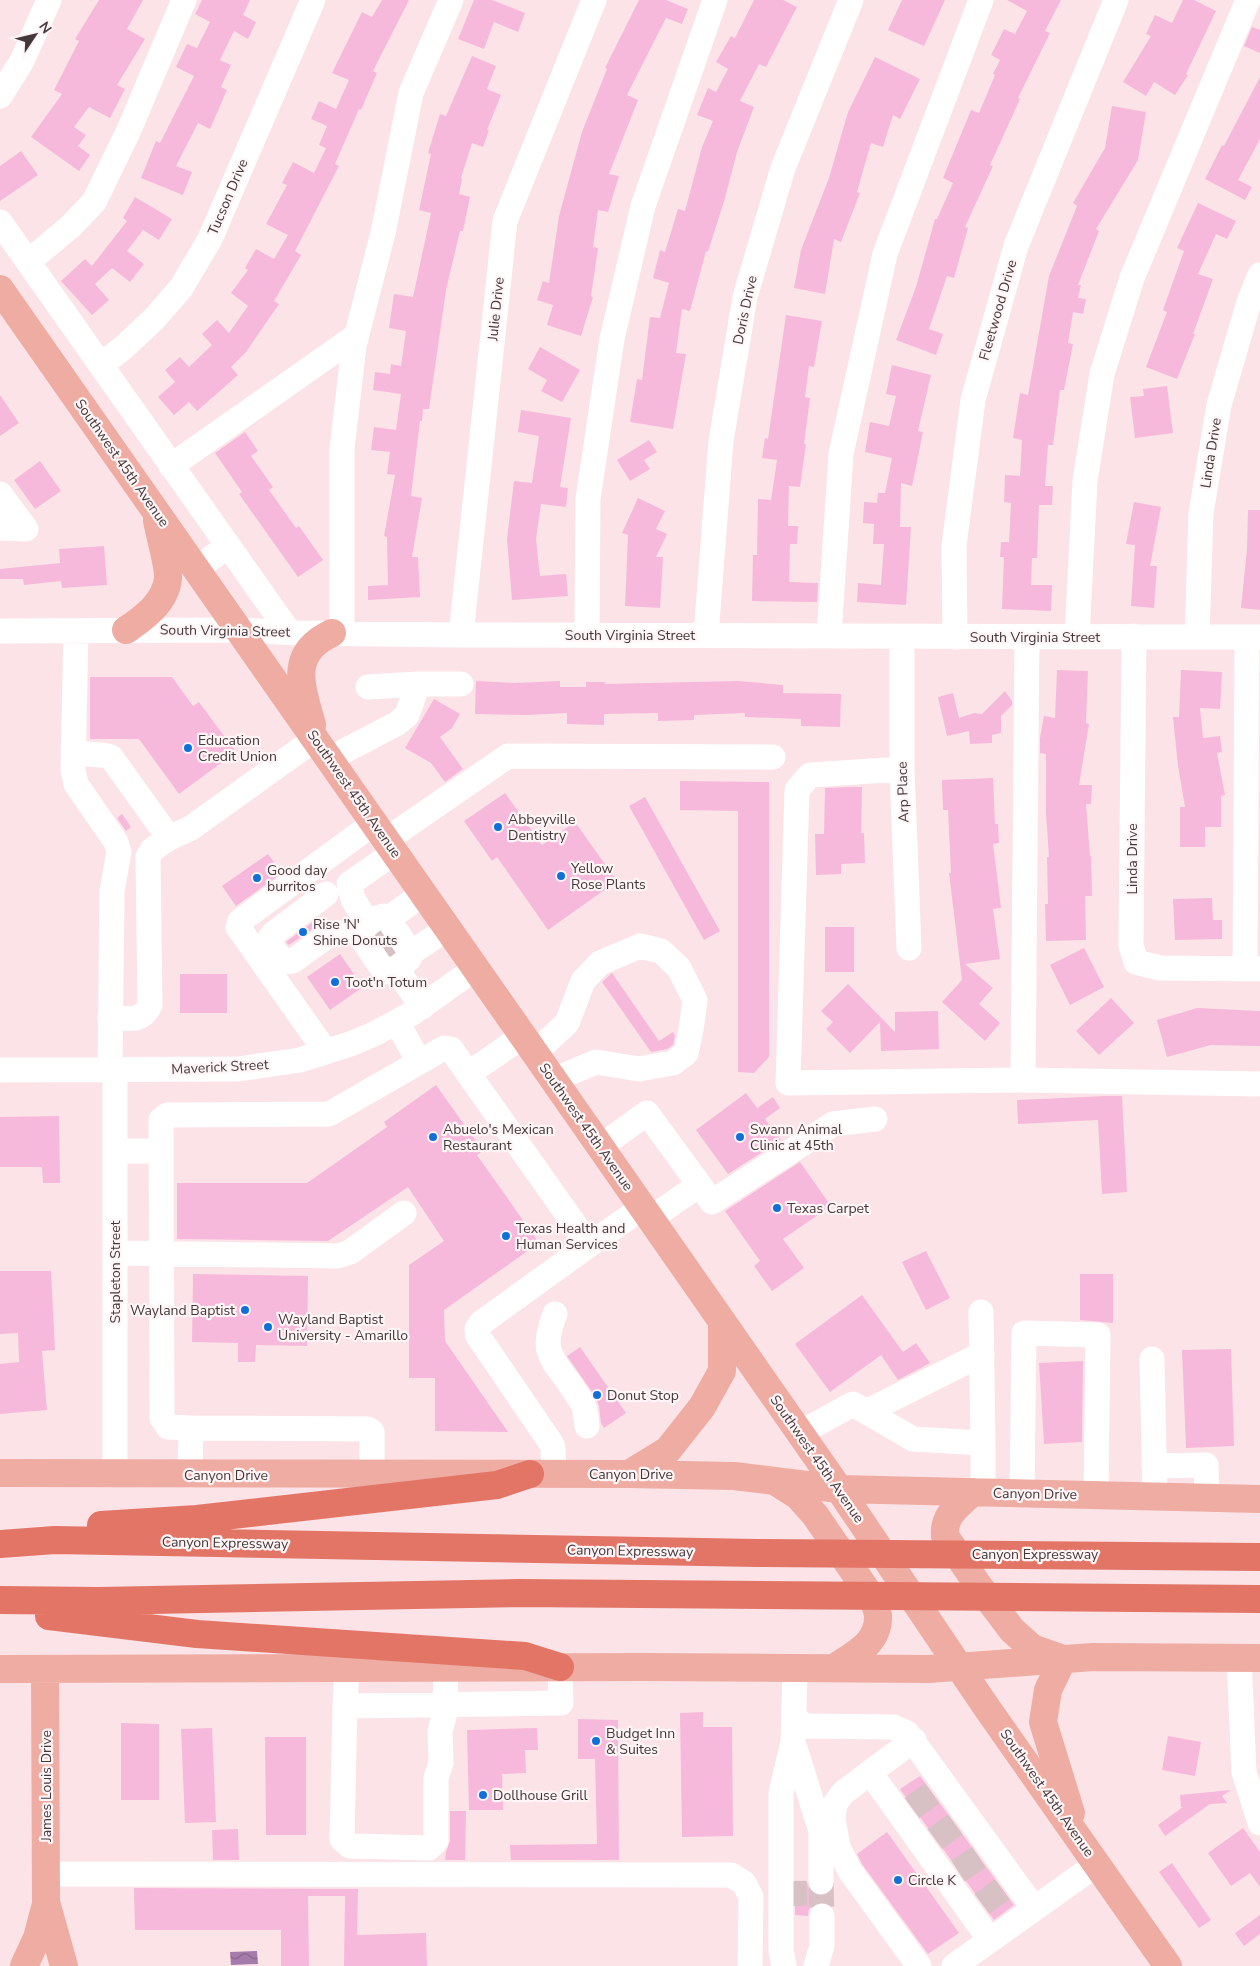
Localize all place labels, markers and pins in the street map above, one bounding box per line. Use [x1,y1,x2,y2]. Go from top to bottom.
place label: Education Credit Union [198,731,277,766]
marker: Education Credit Union [182,742,194,754]
place label: Abbeyville Dentistry [508,810,575,845]
marker: Abbeyville Dentistry [492,821,504,833]
place label: Yellow Rose Plants [570,859,646,894]
place label: Good day burritos [267,861,328,896]
marker: Yellow Rose Plants [555,870,567,882]
marker: Good day burritos [251,872,263,884]
place label: Rise 'N' Shine Donuts [313,915,398,950]
marker: Rise 'N' Shine Donuts [297,926,309,938]
place label: Toot'n Totum [345,973,427,992]
marker: Toot'n Totum [329,976,341,988]
place label: Abuelo's Mexican Restaurant [443,1120,554,1155]
place label: Swann Animal Clinic at 45th [750,1120,843,1155]
marker: Abuelo's Mexican Restaurant [427,1131,439,1143]
marker: Swann Animal Clinic at 45th [734,1131,746,1143]
place label: Texas Carpet [787,1199,869,1218]
marker: Texas Carpet [771,1202,783,1214]
place label: Texas Health and Human Services [516,1219,625,1254]
marker: Texas Health and Human Services [500,1230,512,1242]
place label: Wayland Baptist [130,1301,235,1320]
marker: Wayland Baptist [239,1304,251,1316]
place label: Wayland Baptist University - Amarillo [278,1310,408,1345]
marker: Wayland Baptist University - Amarillo [262,1321,274,1333]
place label: Donut Stop [607,1386,679,1405]
marker: Donut Stop [591,1389,603,1401]
place label: Budget Inn & Suites [606,1724,675,1759]
marker: Budget Inn & Suites [590,1735,602,1747]
place label: Dollhouse Grill [493,1786,588,1805]
marker: Dollhouse Grill [477,1789,489,1801]
place label: Circle K [908,1871,956,1890]
marker: Circle K [892,1874,904,1886]

